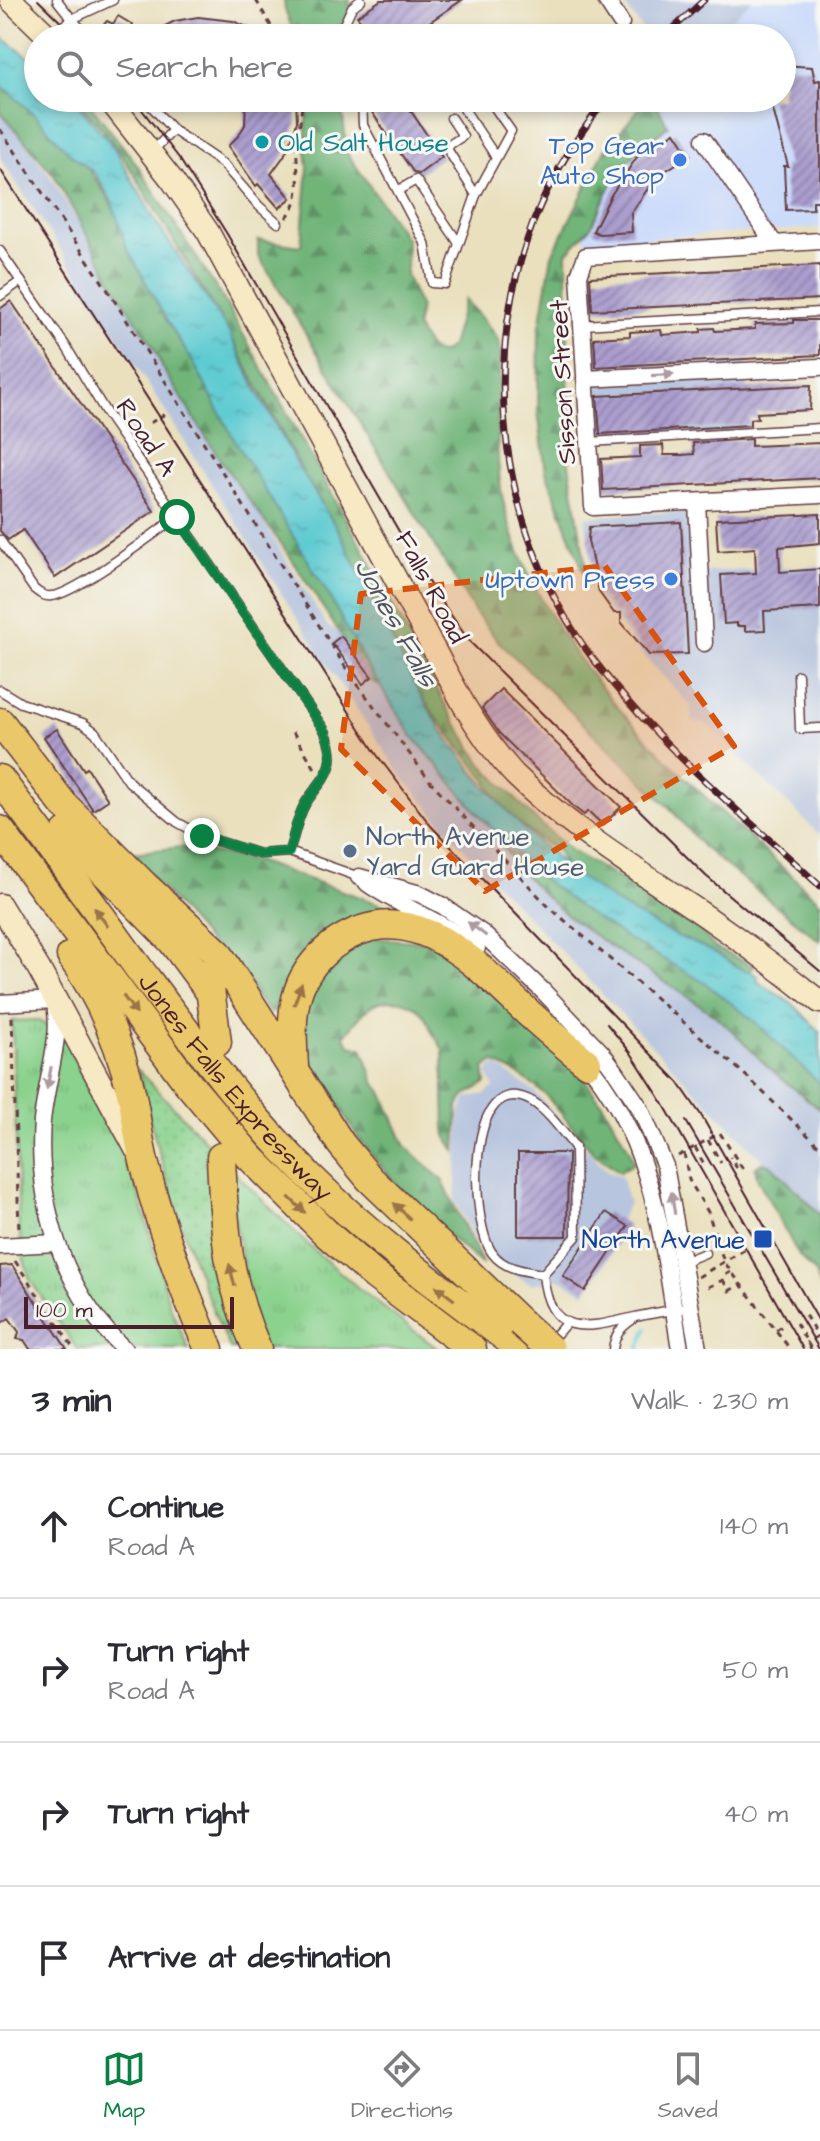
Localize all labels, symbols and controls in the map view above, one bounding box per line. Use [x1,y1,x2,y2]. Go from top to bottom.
search box [24,24,796,112]
icon: search [52,46,96,90]
text: Search here [116,47,293,89]
place label: Old Salt House [278,125,449,161]
place label: Top Gear Auto Shop [540,128,664,194]
marker: Old Salt House [253,133,271,151]
marker: Top Gear Auto Shop [671,151,689,169]
street label: Sisson Street [541,298,585,465]
one-way arrow [651,368,676,381]
street label: Road A [107,392,186,484]
route start [159,499,195,535]
street label: Falls Road [386,525,476,650]
water label: Jones Falls [344,551,448,696]
place label: Uptown Press [485,562,655,598]
marker: Uptown Press [662,570,680,588]
route end [184,818,220,854]
place label: North Avenue Yard Guard House [366,819,584,885]
marker: North Avenue Yard Guard House [341,842,359,860]
one-way arrow [94,906,110,927]
one-way arrow [467,922,487,938]
street label: Jones Falls Expressway [129,966,341,1211]
one-way arrow [292,982,305,1006]
one-way arrow [122,995,137,1016]
one-way arrow [43,1065,55,1090]
one-way arrow [666,1190,679,1215]
one-way arrow [287,1195,306,1213]
one-way arrow [393,1202,412,1221]
place label: North Avenue [581,1222,745,1258]
marker: North Avenue [752,1228,774,1250]
one-way arrow [225,1263,237,1288]
one-way arrow [434,1285,456,1301]
scale bar [24,1293,234,1329]
text: 100 m [36,1295,93,1326]
text: 3 min [32,1377,112,1425]
text: Walk · 230 m [631,1383,788,1419]
text: Continue [108,1487,224,1529]
icon: ahead [32,1504,76,1548]
text: 140 m [720,1508,788,1544]
text: Road A [108,1529,195,1565]
text: Turn right [108,1631,249,1673]
icon: right [32,1648,76,1692]
text: 50 m [723,1652,788,1688]
text: Road A [108,1673,195,1709]
icon: right [32,1792,76,1836]
text: Turn right [108,1793,249,1835]
text: 40 m [723,1796,788,1832]
icon: arrive [32,1936,76,1980]
text: Arrive at destination [108,1937,390,1979]
tab: Map [102,2047,146,2126]
tab: Directions [351,2047,453,2126]
tab: Saved [658,2047,718,2126]

